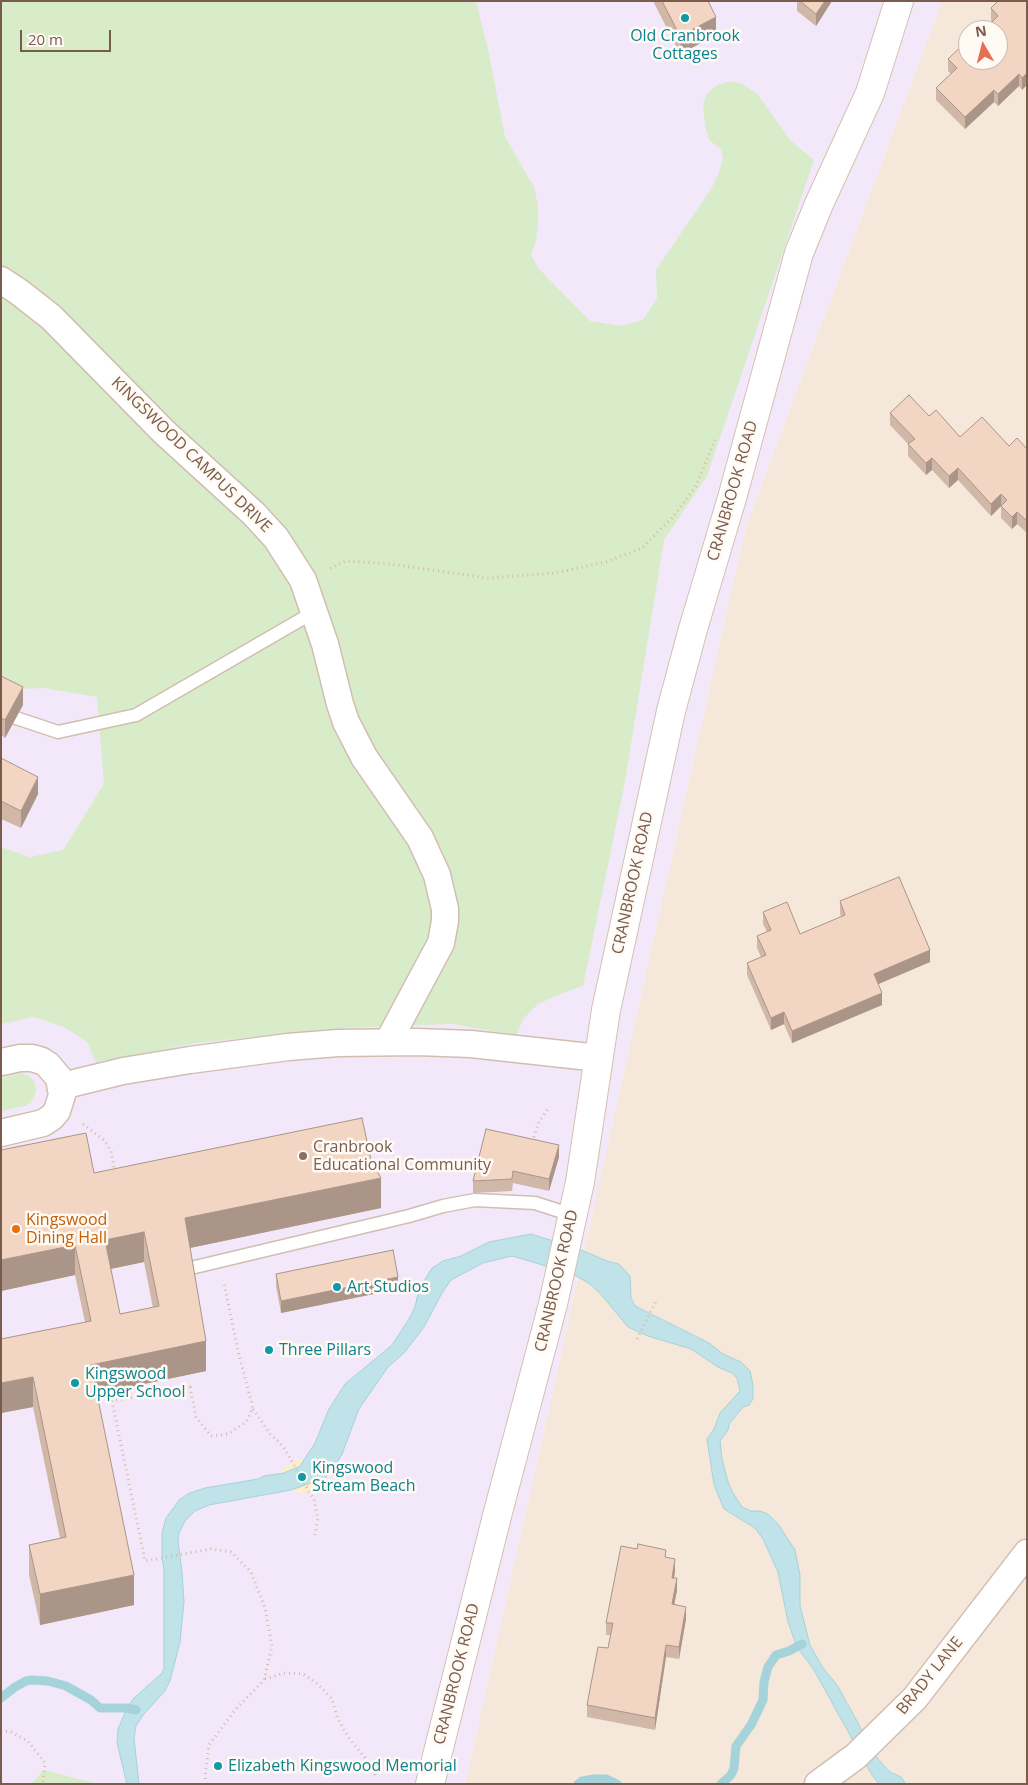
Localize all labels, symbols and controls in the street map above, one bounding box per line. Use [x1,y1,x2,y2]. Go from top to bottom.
marker: Old Cranbrook Cottages [679,12,691,24]
scale bar [22,20,114,52]
north arrow [958,20,1008,70]
text: N [974,20,988,41]
place label: Old Cranbrook Cottages [630,26,740,64]
text: 20 m [28,29,63,49]
street label: KINGSWOOD CAMPUS DRIVE [107,373,275,537]
street label: CRANBROOK ROAD [704,419,762,563]
street label: CRANBROOK ROAD [609,810,657,956]
place label: Cranbrook Educational Community [313,1137,491,1175]
marker: Cranbrook Educational Community [297,1150,309,1162]
street label: CRANBROOK ROAD [531,1208,583,1354]
place label: Kingswood Dining Hall [26,1210,107,1248]
marker: Kingswood Dining Hall [10,1223,22,1235]
place label: Art Studios [347,1277,429,1297]
marker: Art Studios [331,1281,343,1293]
place label: Three Pillars [279,1340,371,1360]
marker: Three Pillars [263,1344,275,1356]
place label: Kingswood Upper School [85,1364,185,1402]
marker: Kingswood Upper School [69,1377,81,1389]
place label: Kingswood Stream Beach [312,1458,416,1496]
marker: Kingswood Stream Beach [296,1471,308,1483]
street label: CRANBROOK ROAD [430,1601,484,1747]
street label: BRADY LANE [893,1633,967,1719]
place label: Elizabeth Kingswood Memorial [228,1756,457,1776]
marker: Elizabeth Kingswood Memorial [212,1760,224,1772]

